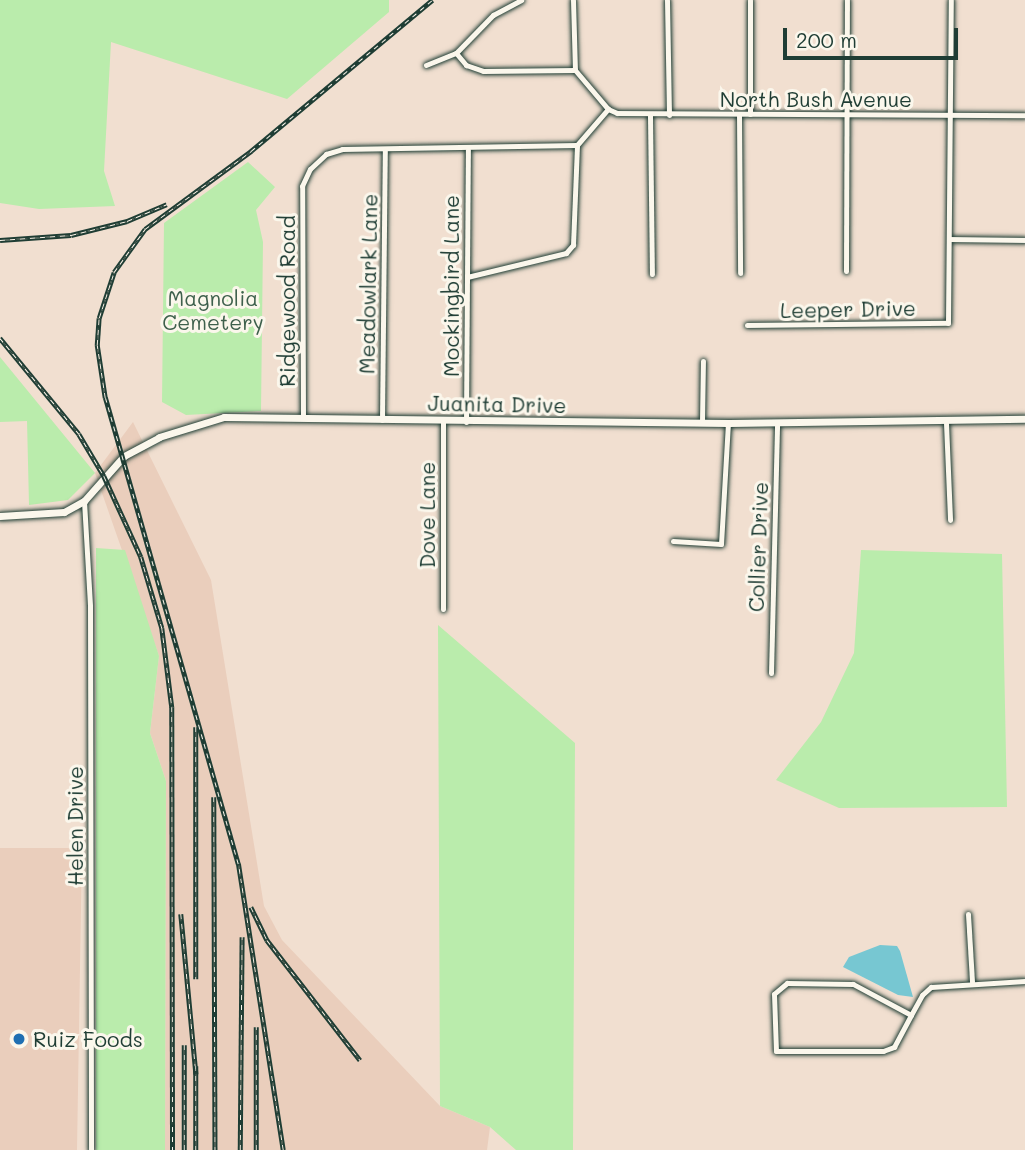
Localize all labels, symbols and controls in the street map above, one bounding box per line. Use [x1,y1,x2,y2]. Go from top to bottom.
scale bar [787,14,962,58]
text: 200 m [796,26,857,53]
street label: North Bush Avenue [720,86,912,112]
street label: Meadowlark Lane [354,194,382,374]
street label: Mockingbird Lane [438,195,464,377]
street label: Ridgewood Road [274,215,300,387]
park label: Magnolia Cemetery [162,285,264,335]
street label: Leeper Drive [780,295,916,323]
street label: Juanita Drive [427,390,567,418]
street label: Dove Lane [414,462,440,568]
street label: Collier Drive [743,482,773,612]
street label: Helen Drive [62,766,88,886]
place label: Ruiz Foods [33,1026,143,1052]
marker: Ruiz Foods [11,1031,27,1047]

